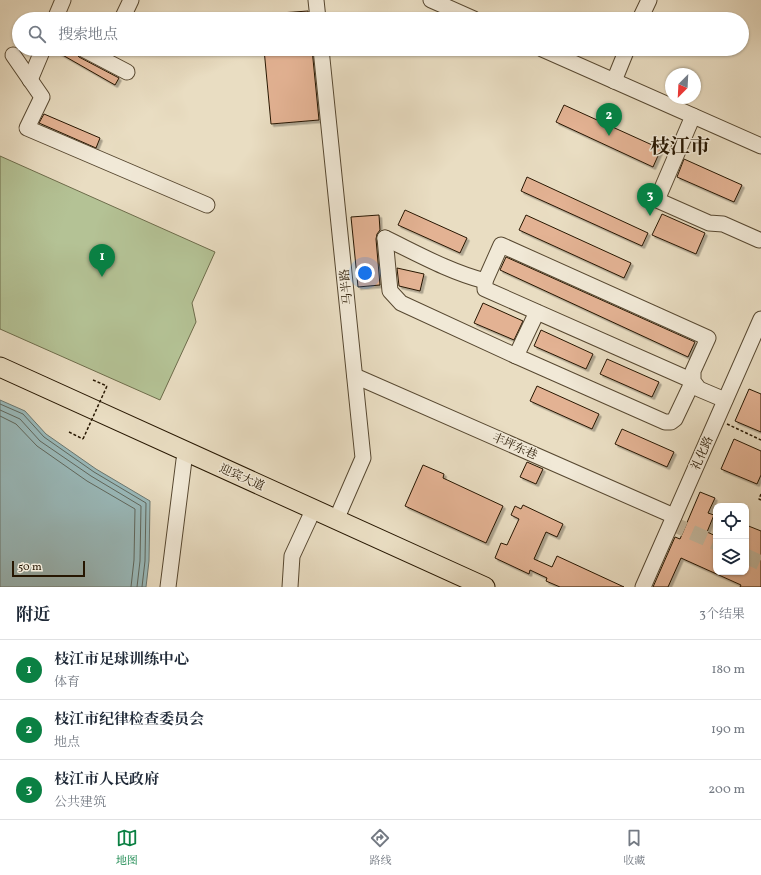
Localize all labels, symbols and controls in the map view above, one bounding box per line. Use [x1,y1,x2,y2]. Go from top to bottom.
search box [12,12,749,56]
icon: search [26,23,48,45]
text: 搜索地点 [58,25,118,46]
north arrow [665,68,701,104]
pin: 2 [596,103,622,136]
district label: 枝江市 [650,134,710,162]
pin: 3 [637,183,663,216]
pin: 1 [89,244,115,277]
your location [355,263,375,283]
street label: 马半路 [337,268,357,306]
street label: 丰坪东巷 [489,430,540,464]
street label: 礼化路 [688,434,718,473]
street label: 迎宾大道 [216,461,267,495]
map controls [713,503,749,575]
button: locate [713,503,749,539]
button: layers [713,539,749,575]
scale bar [12,559,85,578]
text: 50 m [18,560,42,575]
text: 附近 [16,604,50,627]
text: 3个结果 [699,606,745,624]
text: 枝江市足球训练中心 [54,650,189,671]
text: 1 [26,661,32,679]
text: 180 m [711,661,745,679]
text: 体育 [54,674,80,692]
text: 枝江市纪律检查委员会 [54,710,204,731]
text: 2 [26,721,32,739]
text: 190 m [711,721,745,739]
text: 地点 [54,734,80,752]
text: 枝江市人民政府 [54,770,159,791]
text: 3 [26,781,32,799]
text: 200 m [708,781,745,799]
text: 公共建筑 [54,794,106,812]
tab: 地图 [116,827,138,869]
tab: 路线 [369,827,391,869]
tab: 收藏 [623,827,645,869]

